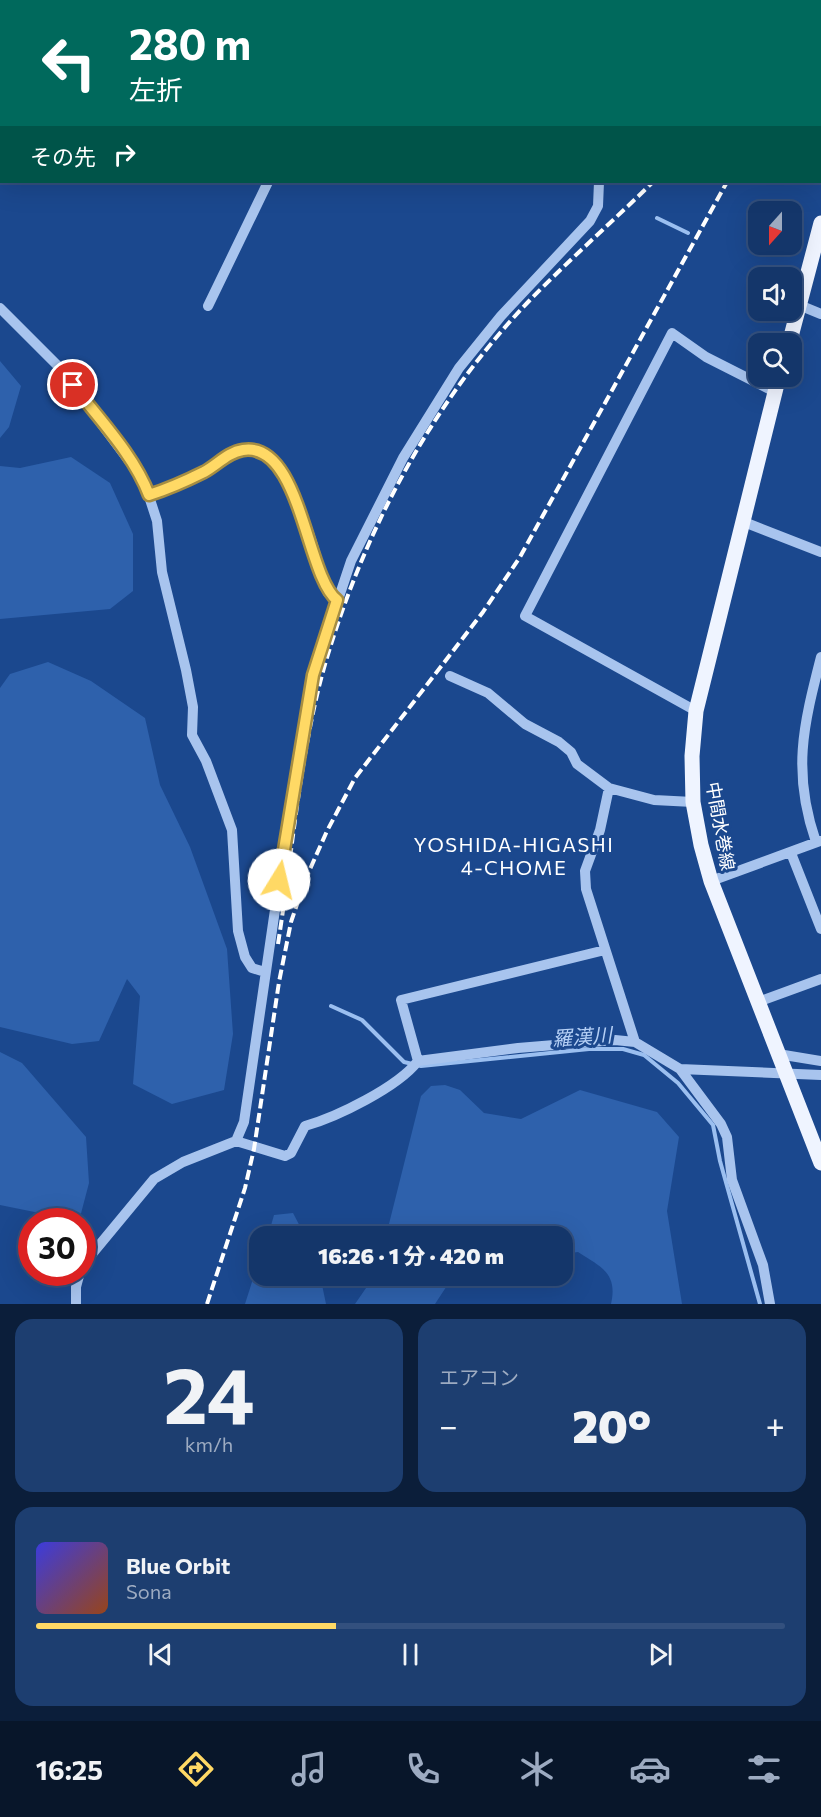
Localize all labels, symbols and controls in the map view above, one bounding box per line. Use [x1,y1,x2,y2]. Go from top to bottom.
text: 280 m [129,17,251,69]
icon: left [30,24,108,102]
text: 左折 [129,73,183,106]
icon: right [108,138,141,171]
text: その先 [30,143,96,170]
north arrow [748,201,802,255]
map controls [748,201,802,387]
button: sound [748,267,802,321]
button: search [748,333,802,387]
pin [47,359,98,410]
icon: arrive [56,368,89,401]
street label: 中間水巻線 [702,780,740,872]
district label: YOSHIDA-HIGASHI 4-CHOME [414,832,614,879]
position arrow [247,848,311,912]
water label: 羅漢川 [551,1022,615,1050]
speed limit sign: 30 [18,1208,96,1286]
text: 16:26 · 1 分 · 420 m [318,1242,504,1269]
text: 24 [163,1345,255,1440]
text: エアコン [439,1365,519,1389]
text: 20° [572,1397,651,1452]
text: − [439,1404,458,1445]
text: + [766,1404,785,1445]
text: km/h [185,1432,233,1456]
text: Blue Orbit [126,1552,230,1579]
text: Sona [126,1579,172,1603]
icon: previous [144,1638,177,1671]
icon: pause [394,1638,427,1671]
icon: next [644,1638,677,1671]
icon: directions [175,1748,217,1790]
icon: music [288,1748,330,1790]
icon: phone [402,1748,444,1790]
icon: climate [516,1748,558,1790]
icon: car [629,1748,671,1790]
icon: filters [743,1748,785,1790]
text: 16:25 [36,1753,103,1786]

